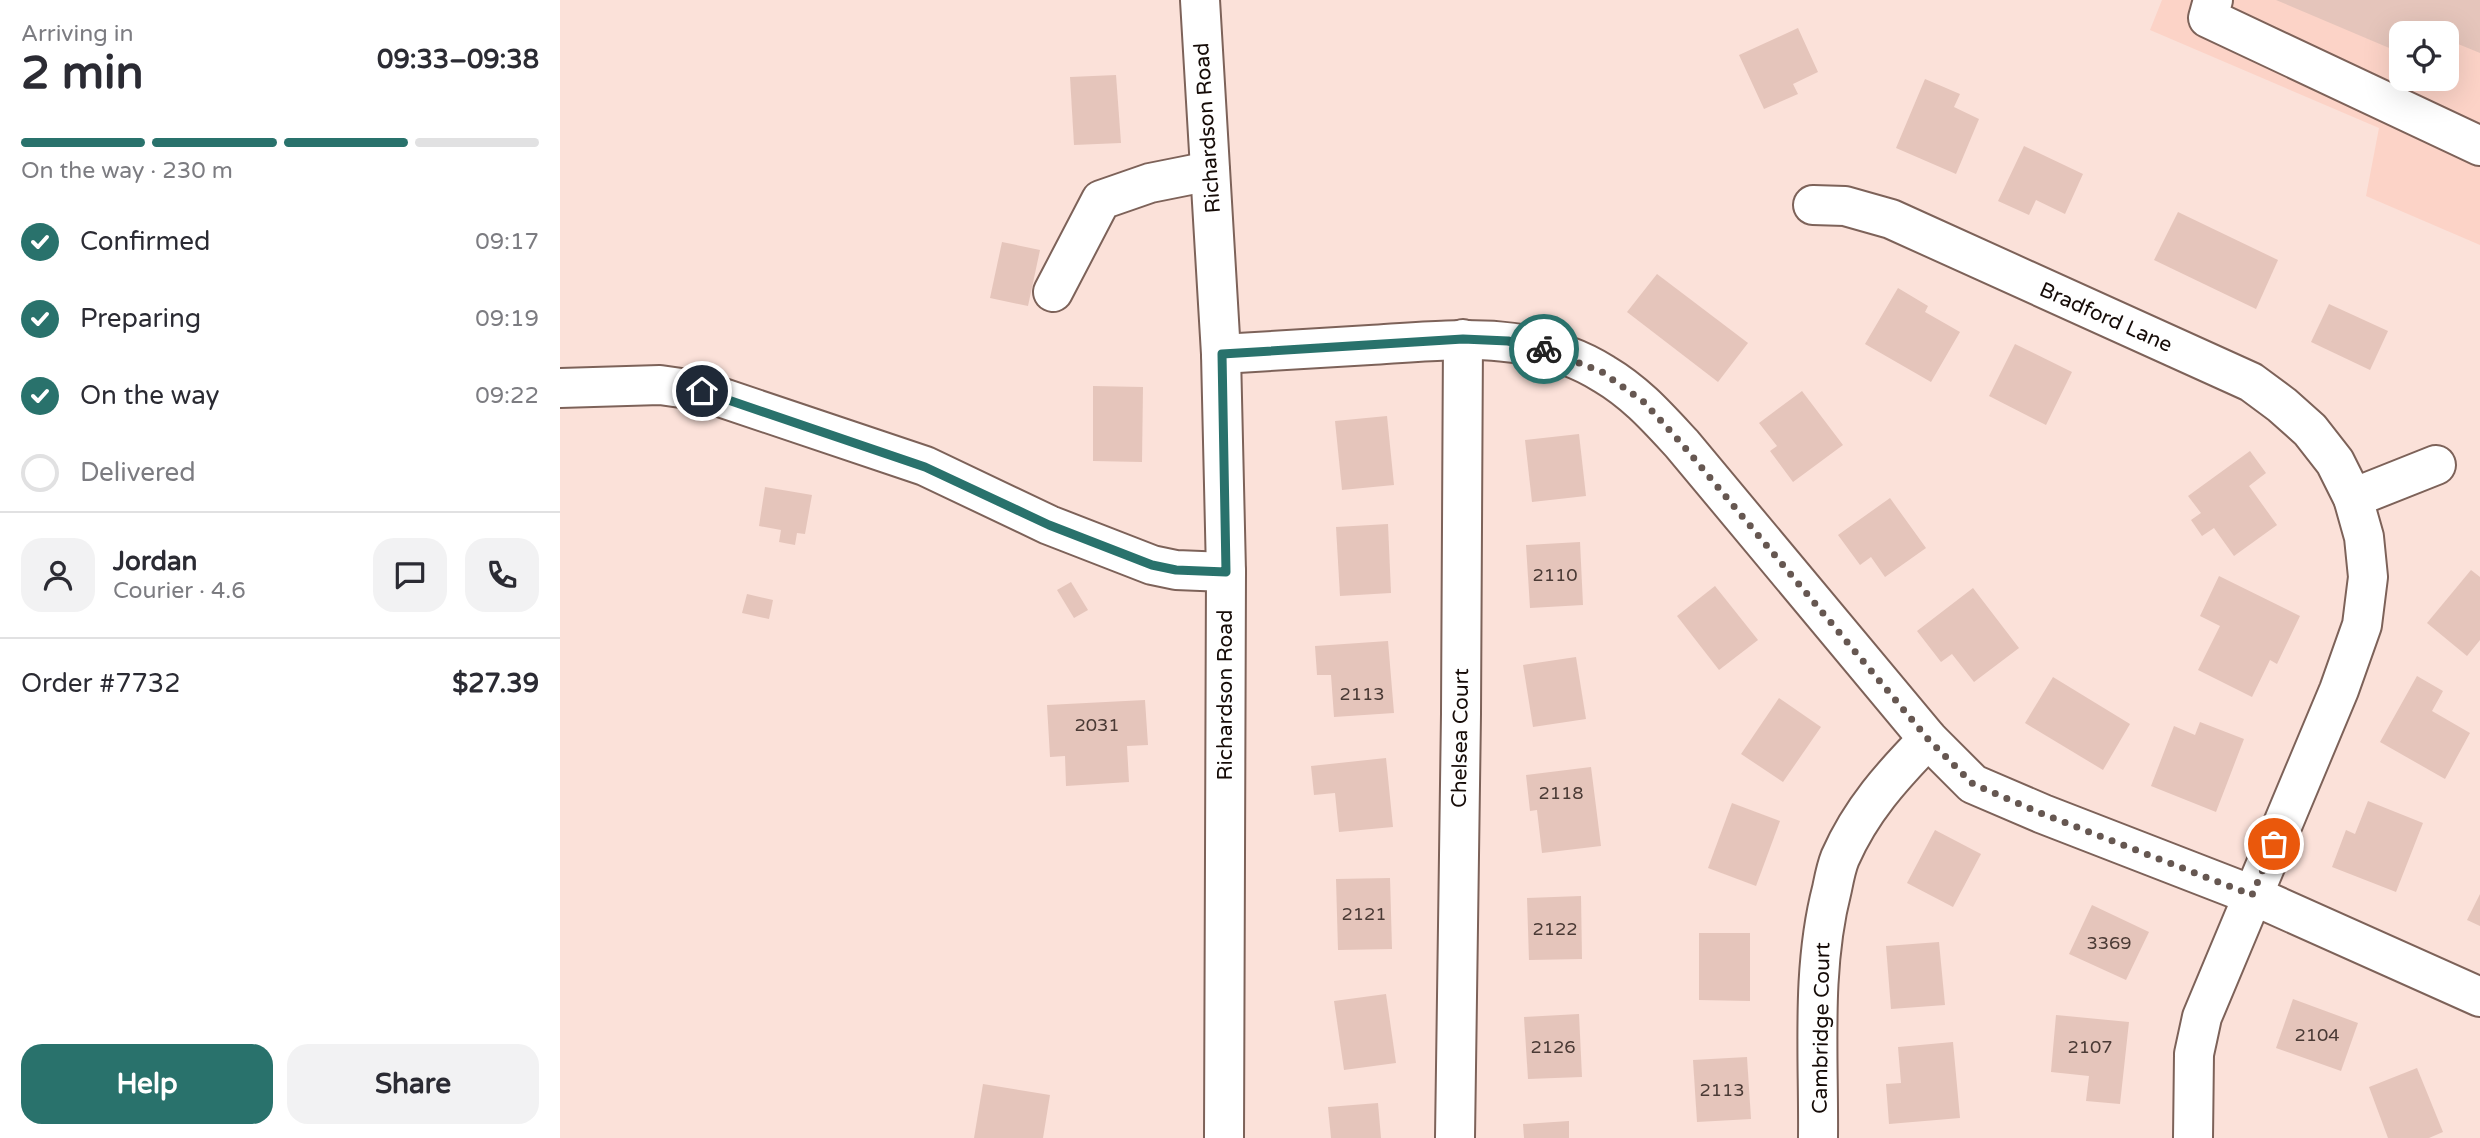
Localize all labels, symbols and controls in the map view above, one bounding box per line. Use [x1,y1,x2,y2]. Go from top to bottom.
text: Arriving in [21,20,134,48]
map controls [2389,21,2459,91]
button: locate [2389,21,2459,91]
street label: Richardson Road [1189,42,1226,214]
text: 09:33–09:38 [377,44,539,75]
text: 2 min [21,46,144,101]
text: On the way · 230 m [21,157,233,185]
icon: check [21,223,59,261]
text: Confirmed [80,226,210,257]
text: 09:17 [475,228,539,256]
street label: Bradford Lane [2036,277,2176,358]
icon: check [21,300,59,338]
text: Preparing [80,303,201,334]
text: 09:19 [475,305,539,333]
courier [1509,314,1579,384]
icon: bike [1525,330,1563,368]
pin [672,361,732,421]
icon: home [683,372,721,410]
icon: check [21,377,59,415]
text: On the way [80,380,220,411]
text: 09:22 [475,382,539,410]
text: Delivered [80,457,196,488]
button: person [21,538,95,612]
button: chat [373,538,447,612]
button: phone [465,538,539,612]
text: Jordan [113,546,197,577]
house number: 2110 [1532,564,1578,586]
text: Courier · 4.6 [113,577,246,605]
street label: Richardson Road [1213,610,1238,780]
text: Order #7732 [21,668,181,699]
text: $27.39 [452,668,539,699]
street label: Chelsea Court [1447,668,1474,808]
house number: 2113 [1339,683,1385,705]
house number: 2031 [1074,714,1120,736]
house number: 2118 [1538,782,1584,804]
pin [2244,814,2304,874]
icon: bag [2255,825,2293,863]
house number: 2121 [1341,903,1387,925]
house number: 2122 [1532,918,1578,940]
house number: 3369 [2086,932,2132,954]
street label: Cambridge Court [1808,942,1835,1114]
house number: 2104 [2294,1024,2340,1046]
house number: 2126 [1530,1036,1576,1058]
house number: 2107 [2067,1036,2113,1058]
button: Help [21,1044,273,1124]
button: Share [287,1044,539,1124]
house number: 2113 [1699,1079,1745,1101]

